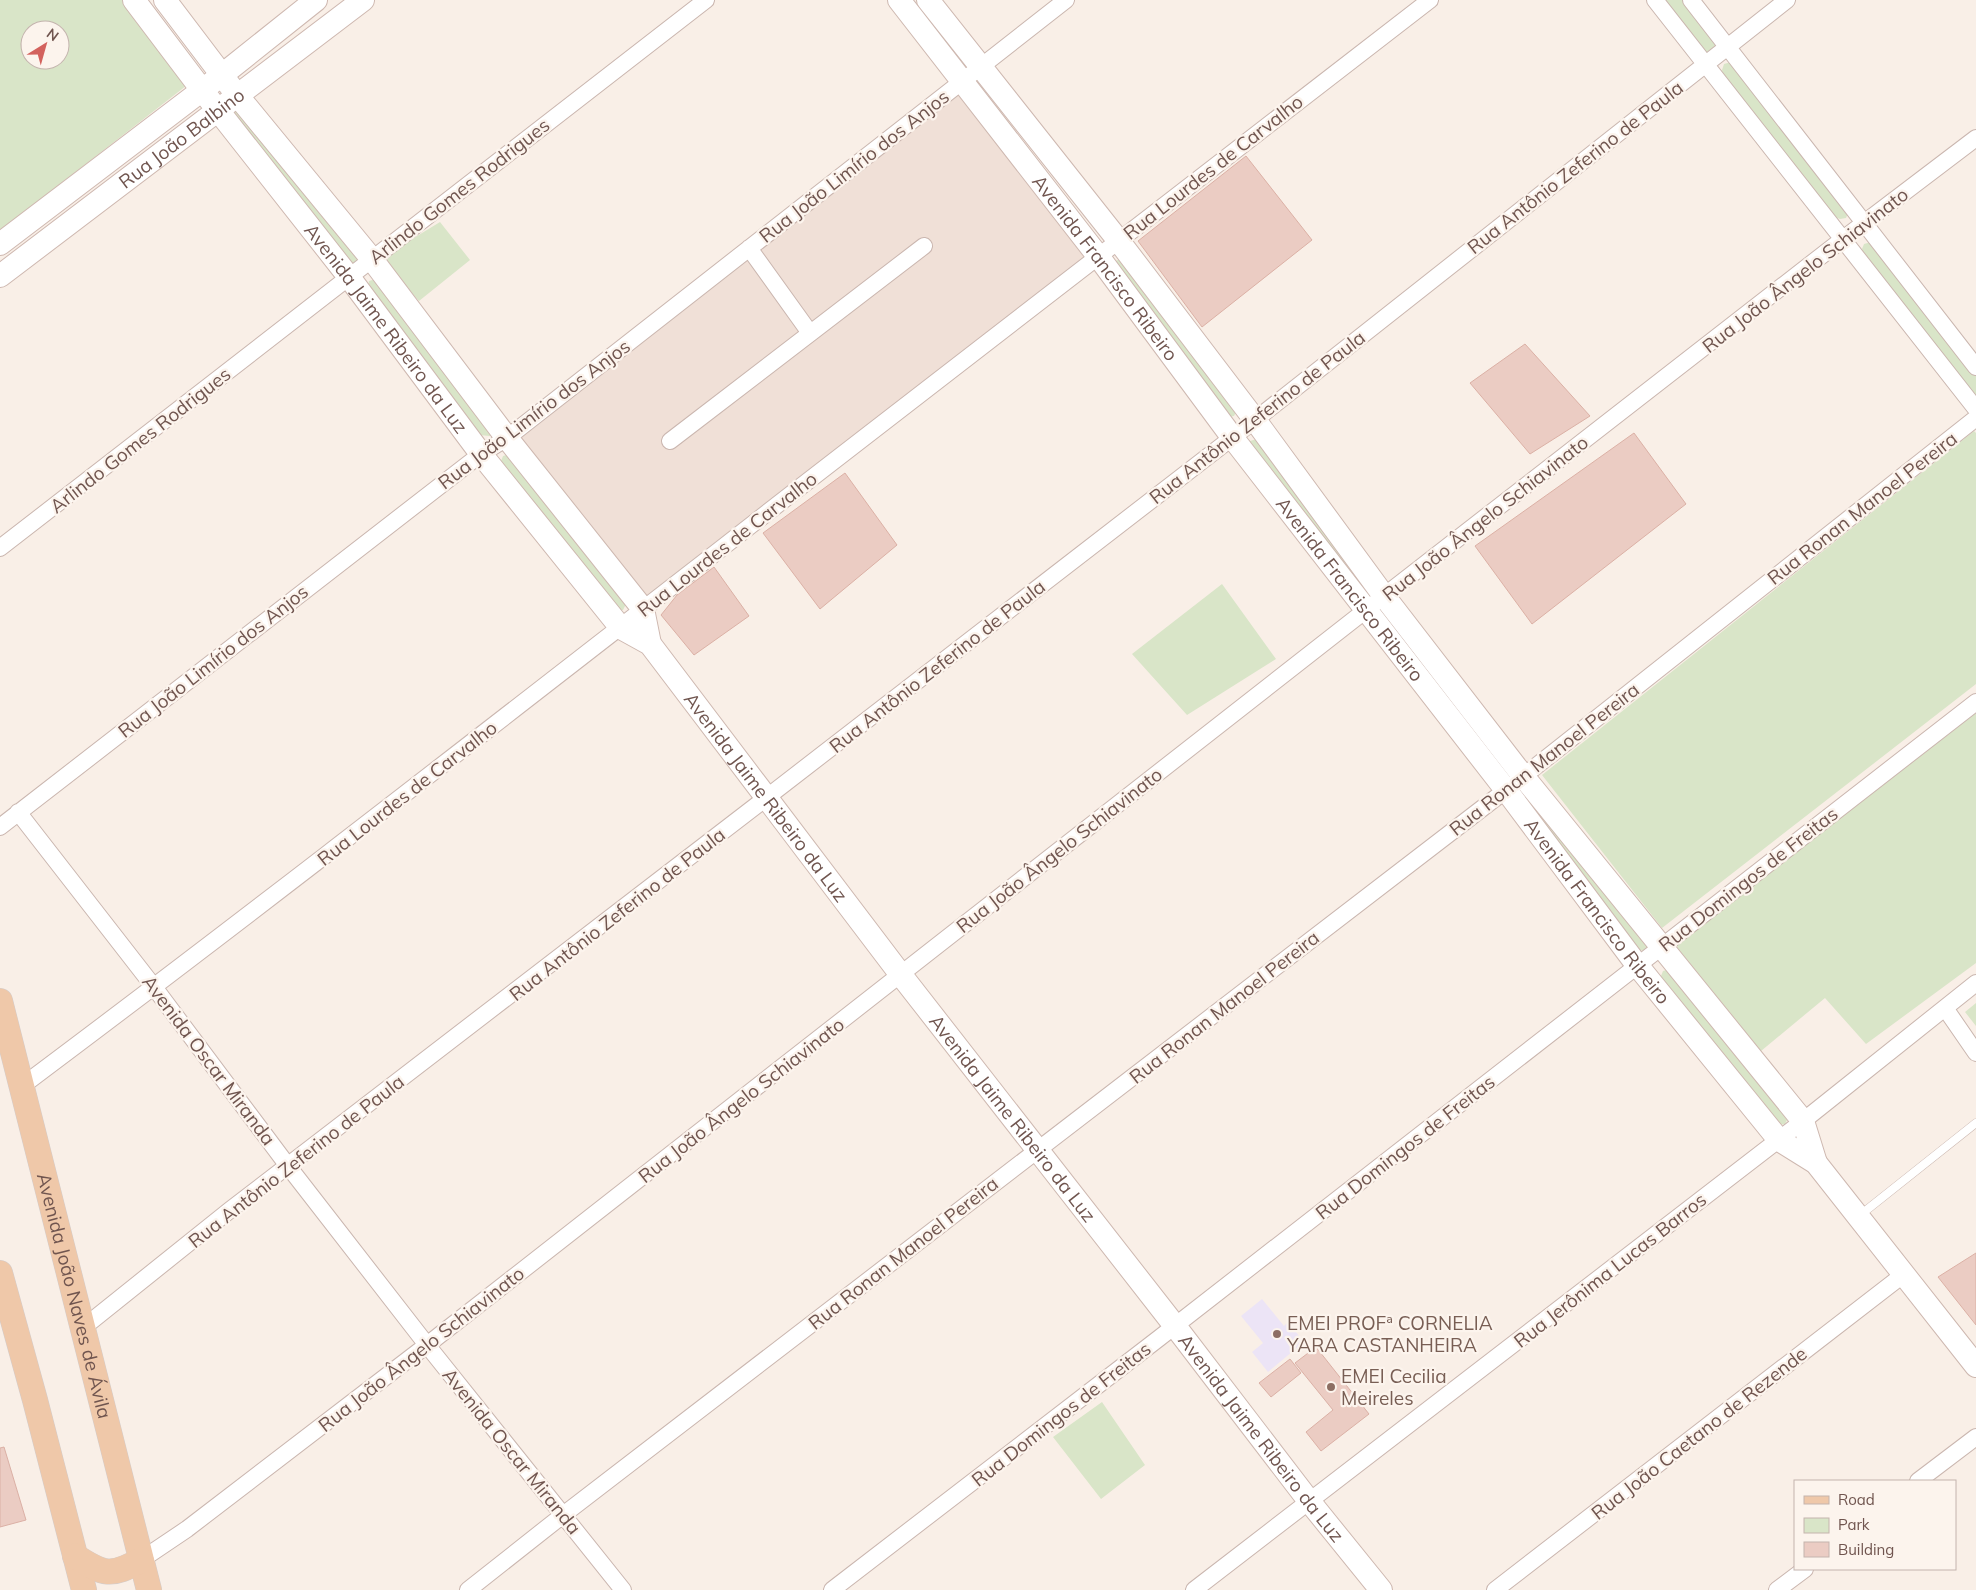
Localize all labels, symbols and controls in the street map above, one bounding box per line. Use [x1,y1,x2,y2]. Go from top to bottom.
north arrow [20,20,70,70]
text: N [43,24,62,45]
street label: Rua Antônio Zeferino de Paula [1462,75,1688,259]
street label: Rua João Balbino [114,83,249,193]
street label: Rua João Limírio dos Anjos [754,84,954,248]
street label: Rua Lourdes de Carvalho [1118,89,1308,245]
street label: Arlindo Gomes Rodrigues [364,113,554,269]
street label: Avenida Francisco Ribeiro [1027,170,1183,365]
street label: Rua João Ângelo Schiavinato [1697,182,1913,358]
street label: Avenida Jaime Ribeiro da Luz [299,218,473,438]
street label: Rua Antônio Zeferino de Paula [1144,325,1370,509]
street label: Rua João Limírio dos Anjos [433,334,635,494]
street label: Arlindo Gomes Rodrigues [45,362,235,518]
street label: Rua Ronan Manoel Pereira [1762,426,1962,590]
street label: Rua João Ângelo Schiavinato [1377,430,1593,606]
street label: Rua Lourdes de Carvalho [632,466,822,622]
street label: Avenida Francisco Ribeiro [1271,492,1429,686]
street label: Rua Antônio Zeferino de Paula [824,574,1050,758]
street label: Rua João Limírio dos Anjos [113,579,313,743]
street label: Rua Ronan Manoel Pereira [1444,677,1644,841]
street label: Avenida Jaime Ribeiro da Luz [679,687,853,907]
street label: Rua Lourdes de Carvalho [312,715,502,871]
street label: Rua João Ângelo Schiavinato [951,762,1167,938]
street label: Rua Domingos de Freitas [1654,802,1842,956]
street label: Avenida Francisco Ribeiro [1519,813,1676,1009]
street label: Rua Antônio Zeferino de Paula [504,822,730,1006]
street label: Rua Ronan Manoel Pereira [1124,925,1324,1089]
street label: Avenida Oscar Miranda [137,970,281,1150]
street label: Avenida Jaime Ribeiro da Luz [924,1010,1101,1227]
street label: Rua João Ângelo Schiavinato [633,1012,849,1188]
street label: Rua Antônio Zeferino de Paula [183,1069,409,1253]
street label: Rua Domingos de Freitas [1311,1070,1499,1224]
street label: Avenida João Naves de Ávila [32,1170,117,1421]
street label: Rua Ronan Manoel Pereira [803,1171,1003,1335]
street label: Rua Jerônima Lucas Barros [1509,1187,1711,1353]
street label: Rua João Ângelo Schiavinato [313,1261,529,1437]
place label: EMEI PROFª CORNELIA YARA CASTANHEIRA [1286,1311,1493,1357]
marker: EMEI PROFª CORNELIA YARA CASTANHEIRA [1271,1328,1283,1340]
street label: Avenida Jaime Ribeiro da Luz [1173,1329,1349,1547]
street label: Rua Domingos de Freitas [967,1337,1155,1491]
street label: Rua João Caetano de Rezende [1586,1341,1812,1525]
street label: Avenida Oscar Miranda [438,1363,586,1539]
place label: EMEI Cecilia Meireles [1341,1364,1447,1410]
marker: EMEI Cecilia Meireles [1325,1381,1337,1393]
legend [1794,1480,1956,1570]
text: Road [1838,1490,1875,1509]
text: Park [1838,1515,1870,1534]
text: Building [1838,1540,1894,1559]

